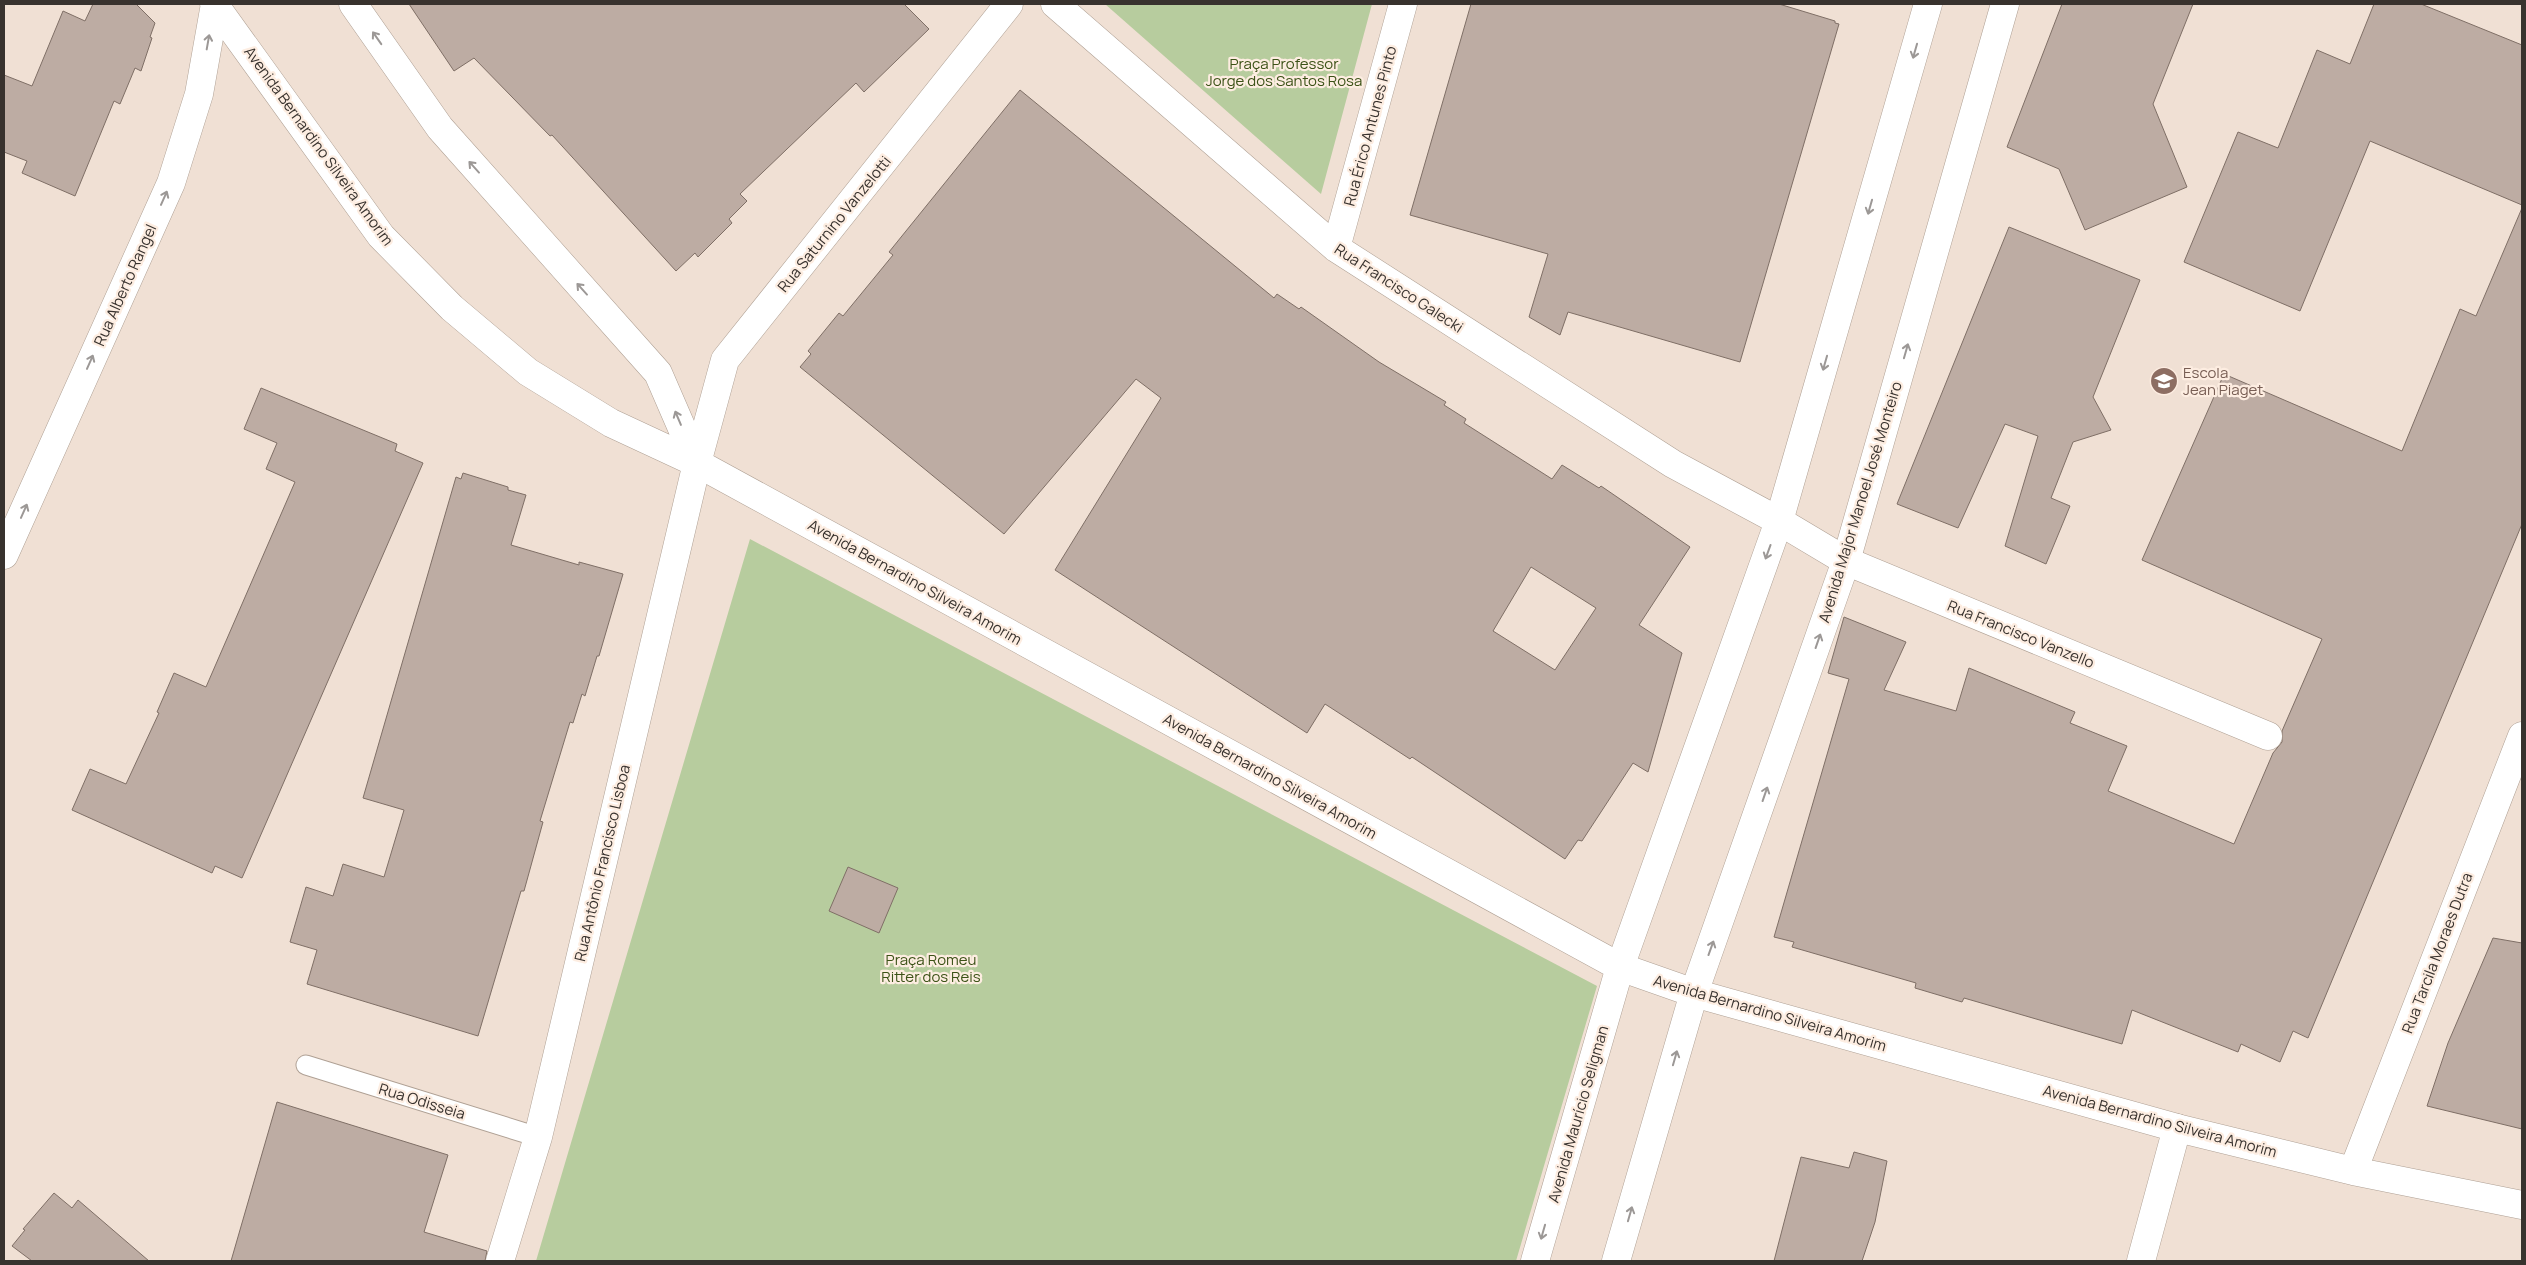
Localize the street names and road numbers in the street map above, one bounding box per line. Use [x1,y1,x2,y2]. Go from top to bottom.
street label: Avenida Bernardino Silveira Amorim [240,42,398,250]
street label: Rua Érico Antunes Pinto [1339,43,1402,208]
street label: Rua Saturnino Vanzelotti [773,152,895,296]
street label: Rua Alberto Rangel [89,221,161,349]
street label: Rua Francisco Galecki [1331,239,1467,337]
street label: Avenida Major Manoel José Monteiro [1813,379,1907,625]
street label: Avenida Bernardino Silveira Amorim [804,514,1026,650]
street label: Rua Francisco Vanzello [1944,595,2098,673]
street label: Avenida Bernardino Silveira Amorim [1159,708,1381,844]
street label: Rua Antônio Francisco Lisboa [569,763,635,963]
street label: Rua Tarcila Moraes Dutra [2397,870,2477,1036]
street label: Avenida Bernardino Silveira Amorim [1651,970,1889,1056]
street label: Avenida Maurício Seligman [1543,1023,1613,1205]
street label: Rua Odisseia [376,1078,468,1124]
street label: Avenida Bernardino Silveira Amorim [2041,1080,2279,1162]

